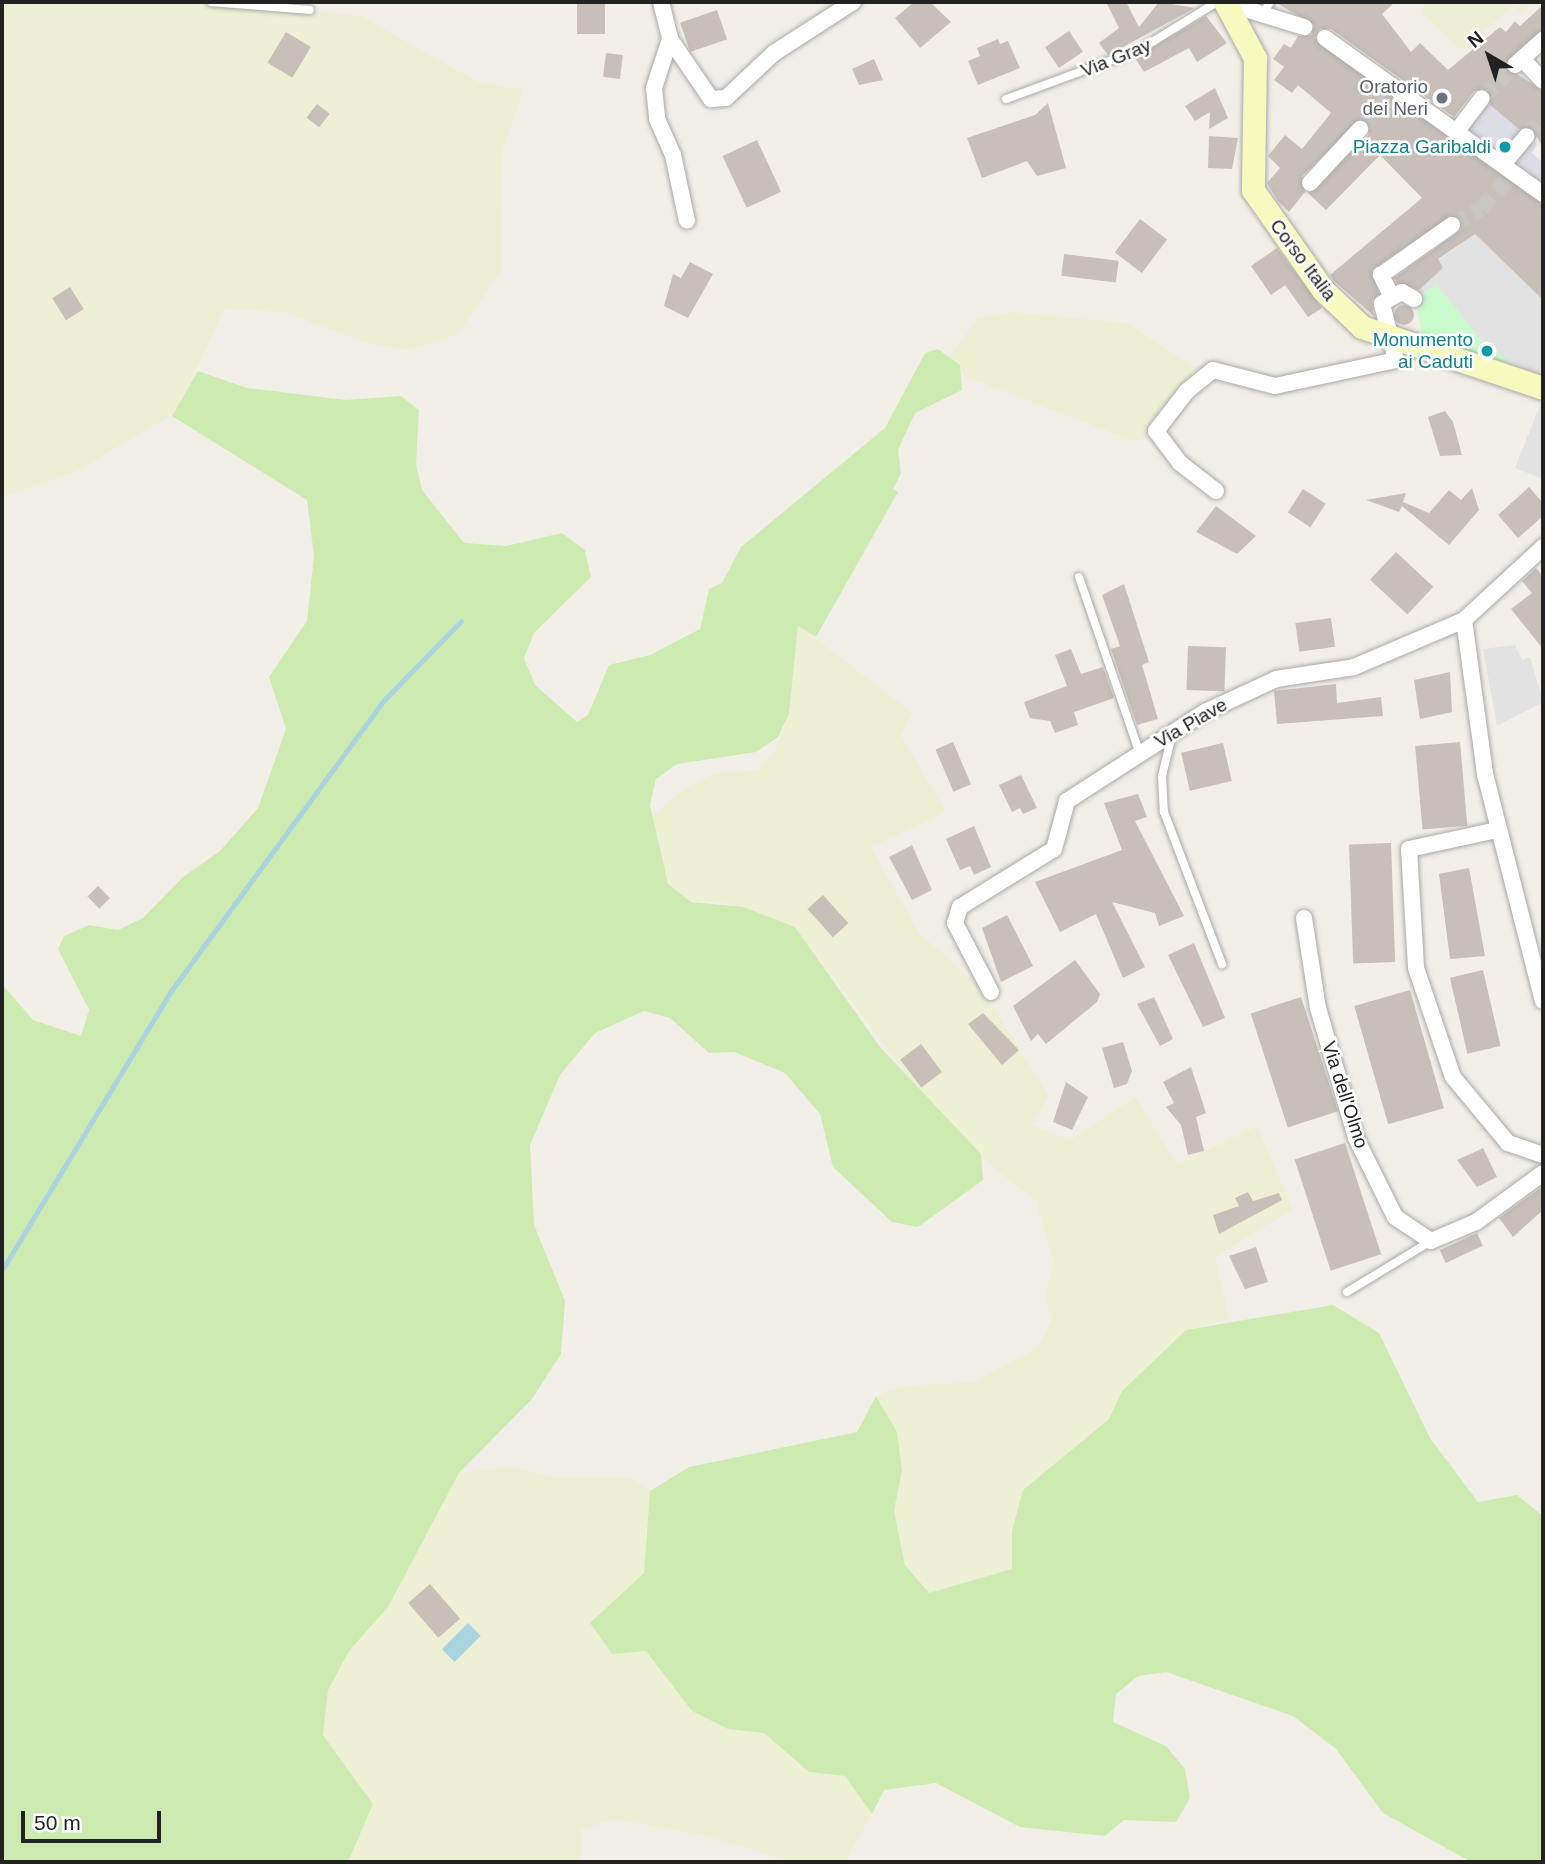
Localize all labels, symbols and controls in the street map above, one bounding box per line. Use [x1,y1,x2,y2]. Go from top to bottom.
north arrow [1454,21,1524,91]
text: N [1464,27,1487,52]
street label: Via Gray [1078,34,1154,82]
place label: Oratorio dei Neri [1359,76,1428,120]
marker: Oratorio dei Neri [1434,90,1450,106]
place label: Piazza Garibaldi [1353,136,1491,158]
marker: Piazza Garibaldi [1497,139,1513,155]
street label: Corso Italia [1265,215,1341,305]
place label: Monumento ai Caduti [1373,329,1473,373]
marker: Monumento ai Caduti [1479,343,1495,359]
street label: Via Piave [1151,693,1231,753]
street label: Via dell'Olmo [1317,1039,1373,1151]
scale bar [24,1798,164,1842]
text: 50 m [34,1811,81,1834]

